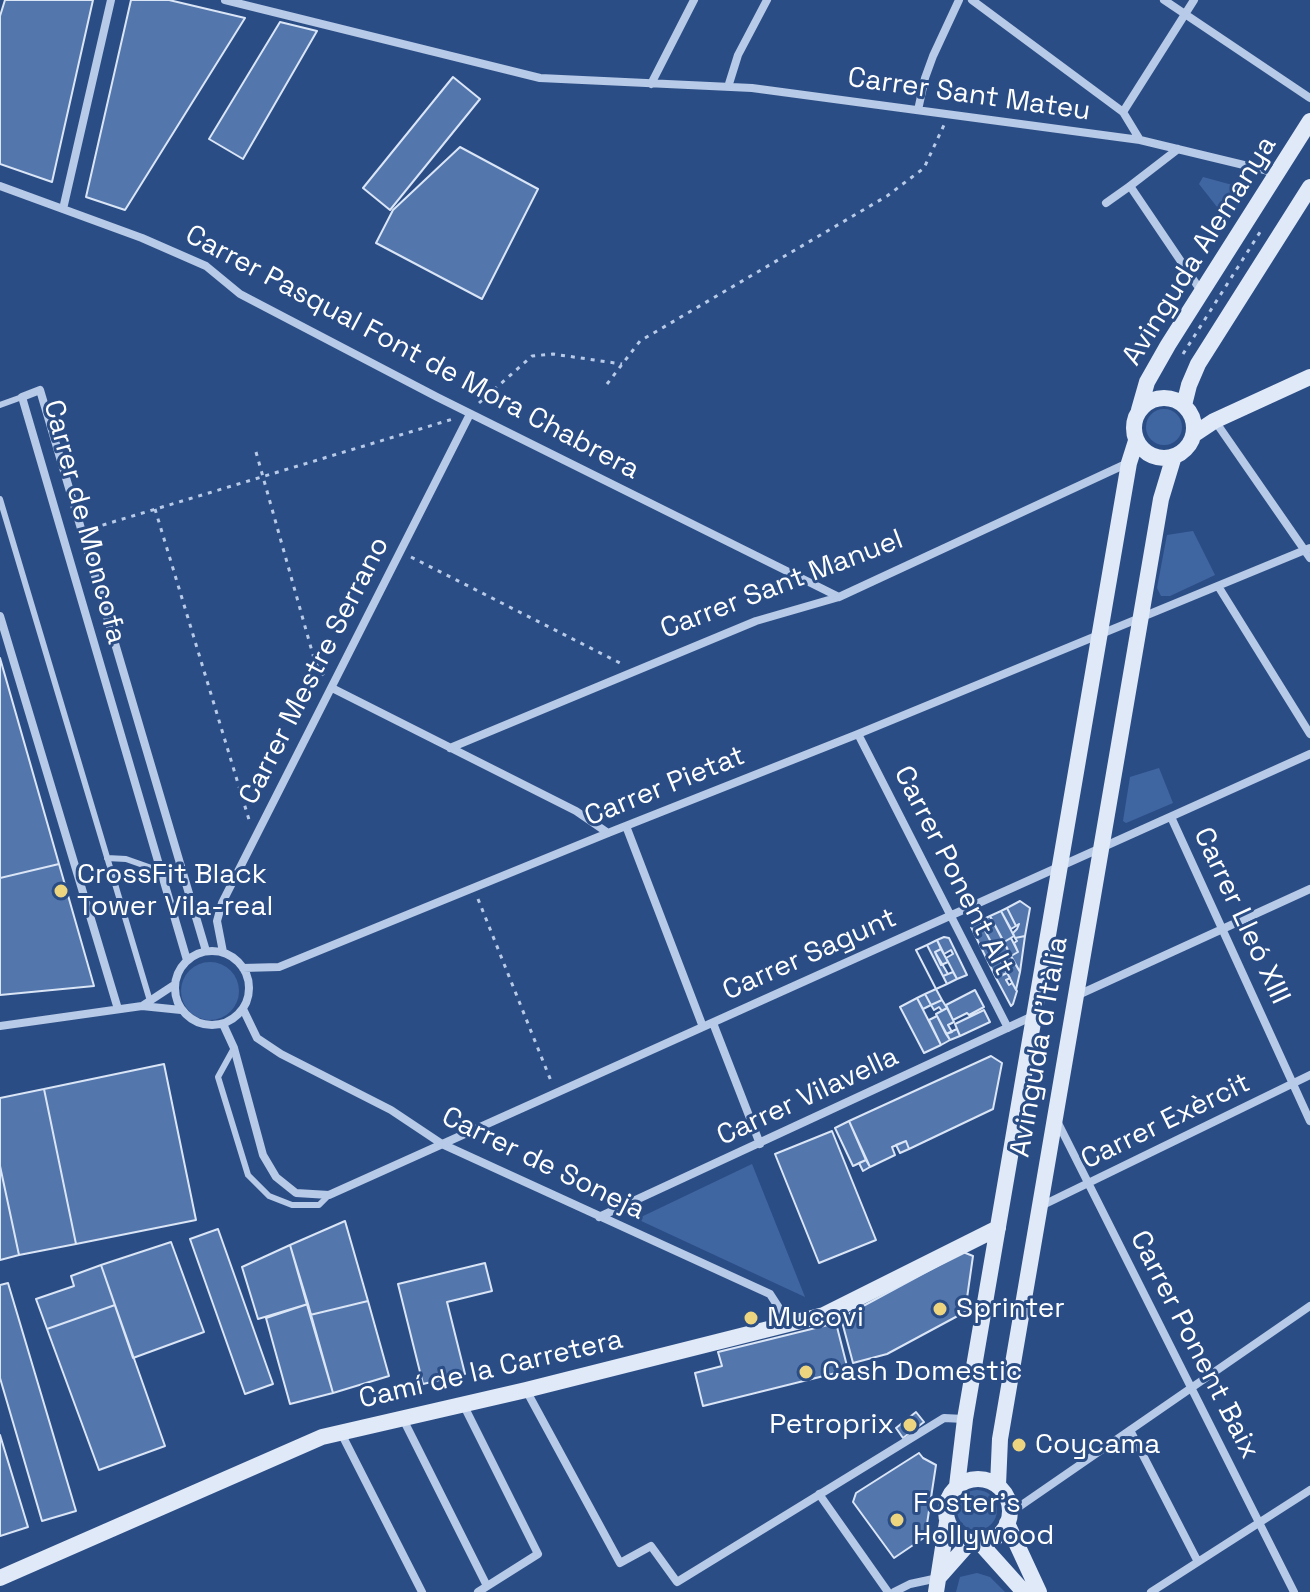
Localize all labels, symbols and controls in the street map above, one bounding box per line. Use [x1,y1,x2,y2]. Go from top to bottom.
street label: Carrer Sant Mateu [846,61,1092,129]
street label: Avinguda Alemanya [1116,130,1284,372]
street label: Carrer Pasqual Font de Mora Chabrera [179,219,645,487]
street label: Carrer de Moncofa [35,396,133,648]
street label: Carrer Sant Manuel [656,523,908,647]
street label: Carrer Mestre Serrano [233,532,397,810]
street label: Carrer Pietat [580,740,750,834]
street label: Carrer Ponent Alt [886,761,1020,981]
street label: Carrer Lleó XIII [1185,823,1297,1009]
place label: CrossFit Black Tower Vila-real [77,858,273,924]
marker: CrossFit Black Tower Vila-real [52,882,70,900]
street label: Carrer Sagunt [718,902,902,1008]
street label: Avinguda d'Itàlia [1004,934,1076,1160]
street label: Carrer Vilavella [712,1040,904,1154]
street label: Carrer Exèrcit [1076,1067,1256,1177]
street label: Carrer de Soneja [436,1100,650,1228]
street label: Carrer Ponent Baix [1122,1225,1266,1465]
place label: Sprinter [956,1292,1065,1326]
marker: Sprinter [931,1300,949,1318]
place label: Mucovi [767,1301,864,1335]
marker: Mucovi [742,1309,760,1327]
street label: Camí de la Carretera [356,1323,626,1417]
place label: Cash Domestic [822,1355,1023,1389]
marker: Cash Domestic [797,1363,815,1381]
place label: Petroprix [769,1408,894,1442]
marker: Petroprix [901,1416,919,1434]
place label: Coycama [1035,1428,1160,1462]
marker: Coycama [1010,1436,1028,1454]
place label: Foster's Hollywood [913,1487,1054,1553]
marker: Foster's Hollywood [888,1511,906,1529]

